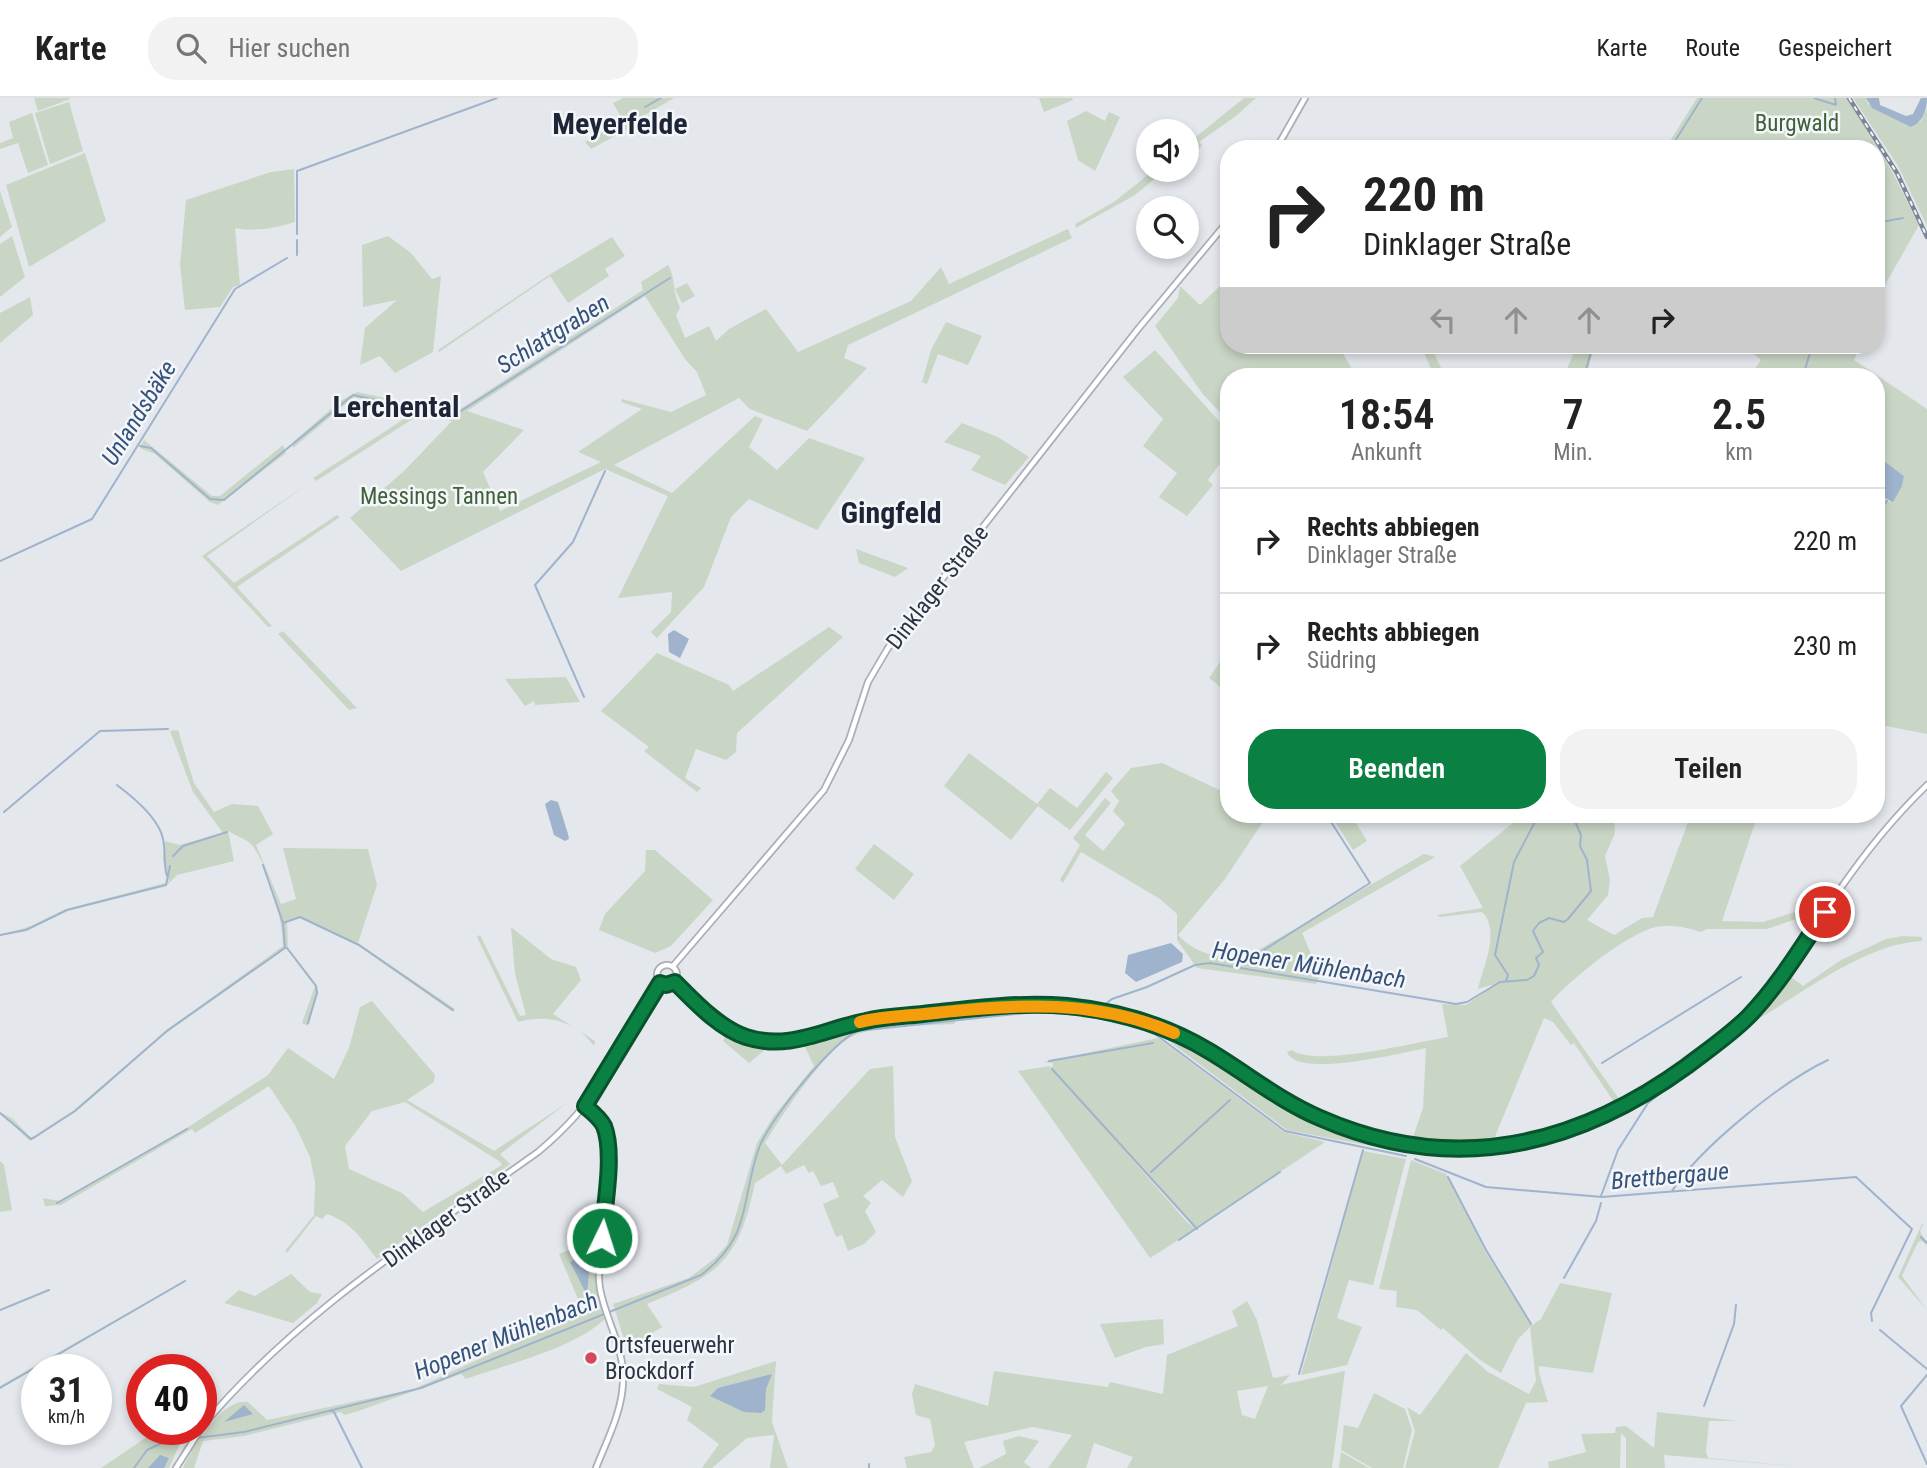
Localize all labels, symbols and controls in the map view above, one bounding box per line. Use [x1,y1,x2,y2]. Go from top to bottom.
search box [148,17,638,80]
text: Karte [35,29,106,68]
icon: search [172,29,210,67]
text: Hier suchen [228,33,350,63]
text: Karte [1597,34,1647,62]
text: Route [1685,34,1740,62]
text: Gespeichert [1778,34,1892,62]
district label: Meyerfelde [552,106,688,141]
park label: Burgwald [1755,110,1839,137]
map controls [1136,119,1199,259]
button: sound [1136,119,1199,182]
text: 220 m [1363,166,1485,223]
icon: right [1248,168,1339,259]
button: search [1136,196,1199,259]
text: Dinklager Straße [1363,225,1571,263]
water label: Schlattgraben [492,288,614,380]
icon: left [1424,301,1462,339]
icon: ahead [1497,301,1535,339]
icon: ahead [1570,301,1608,339]
icon: right [1643,301,1681,339]
water label: Unlandsbäke [96,355,182,471]
district label: Lerchental [333,389,459,424]
text: 18:54 [1339,390,1434,439]
text: 7 [1563,390,1584,439]
text: 2.5 [1712,390,1766,439]
text: Ankunft [1351,439,1422,466]
text: Min. [1553,439,1593,466]
text: km [1725,439,1753,466]
park label: Messings Tannen [360,483,518,510]
district label: Gingfeld [840,495,942,530]
text: Rechts abbiegen [1307,512,1480,542]
street label: Dinklager Straße [881,520,994,655]
icon: right [1248,522,1286,560]
text: 220 m [1793,526,1857,556]
text: Dinklager Straße [1307,542,1457,569]
text: Rechts abbiegen [1307,617,1480,647]
icon: right [1248,627,1286,665]
text: 230 m [1793,631,1857,661]
text: Südring [1307,647,1376,674]
button: Beenden [1248,729,1546,809]
button: Teilen [1560,729,1857,809]
pin [1795,882,1855,942]
icon: arrive [1806,893,1844,931]
water label: Hopener Mühlenbach [1210,936,1408,994]
water label: Brettbergaue [1610,1157,1730,1195]
street label: Dinklager Straße [378,1163,515,1273]
position arrow [565,1201,639,1275]
water label: Hopener Mühlenbach [410,1286,602,1386]
place label: Ortsfeuerwehr Brockdorf [605,1332,734,1385]
marker: Ortsfeuerwehr Brockdorf [583,1350,599,1366]
speed limit sign: 40 [126,1354,217,1445]
text: 31 [49,1370,84,1411]
text: km/h [48,1406,85,1427]

